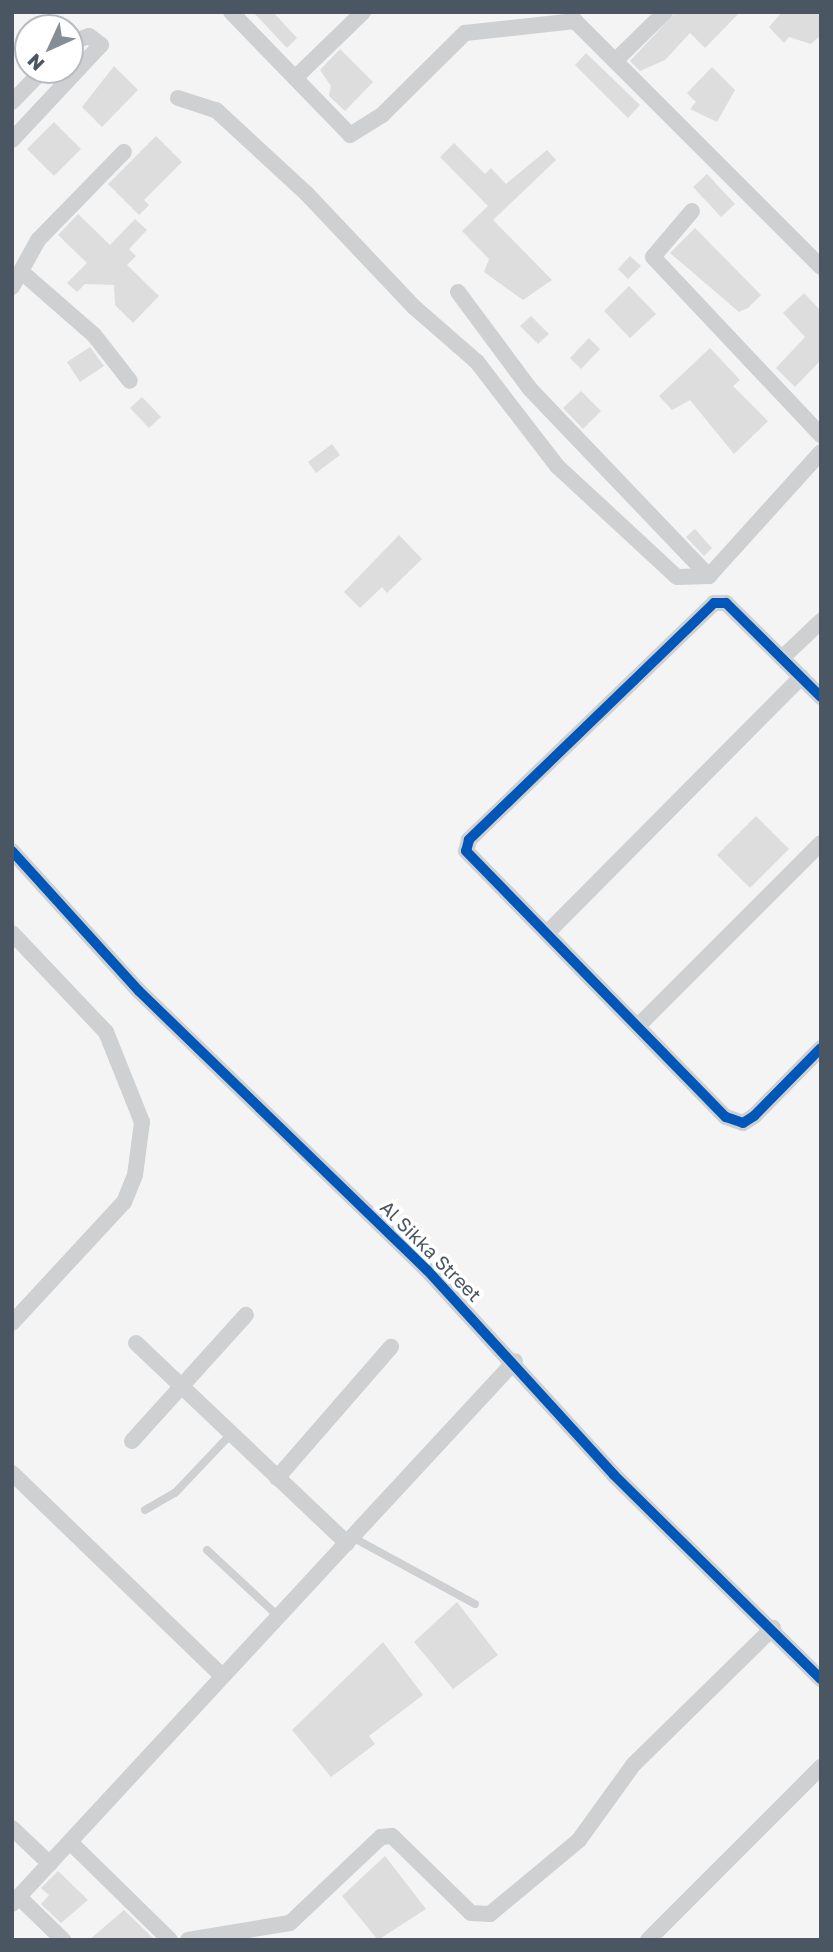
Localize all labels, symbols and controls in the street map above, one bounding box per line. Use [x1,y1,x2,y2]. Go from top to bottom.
north arrow [14,14,84,84]
text: N [22,50,48,76]
street label: Al Sikka Street [376,1196,486,1306]

